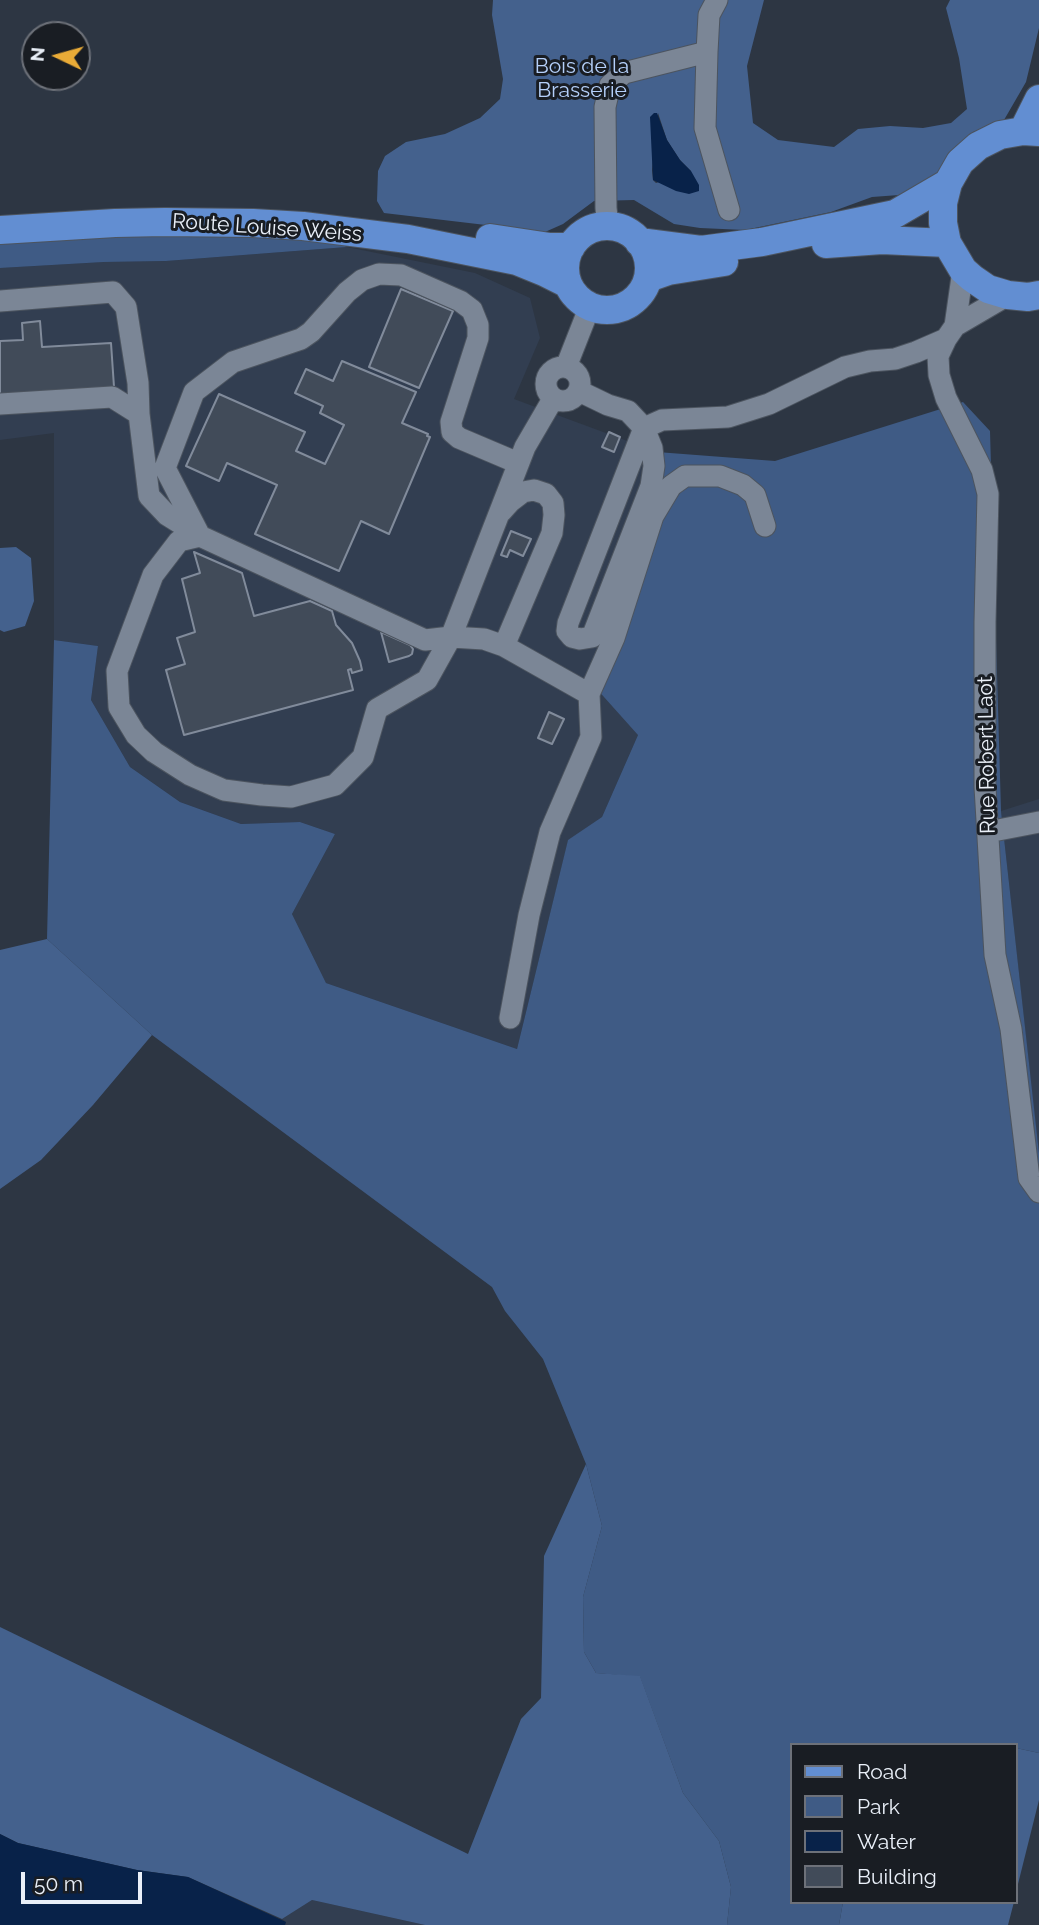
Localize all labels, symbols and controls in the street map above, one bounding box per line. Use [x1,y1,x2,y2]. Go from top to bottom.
north arrow [21,21,91,91]
text: N [25,46,49,63]
park label: Bois de la Brasserie [535,54,629,104]
street label: Route Louise Weiss [171,209,363,247]
street label: Rue Robert Laot [973,676,1001,834]
legend [790,1743,1018,1904]
text: Road [857,1759,907,1784]
text: Park [857,1794,900,1819]
text: Water [857,1829,916,1854]
scale bar [24,1858,145,1902]
text: Building [857,1864,937,1889]
text: 50 m [34,1871,83,1896]

